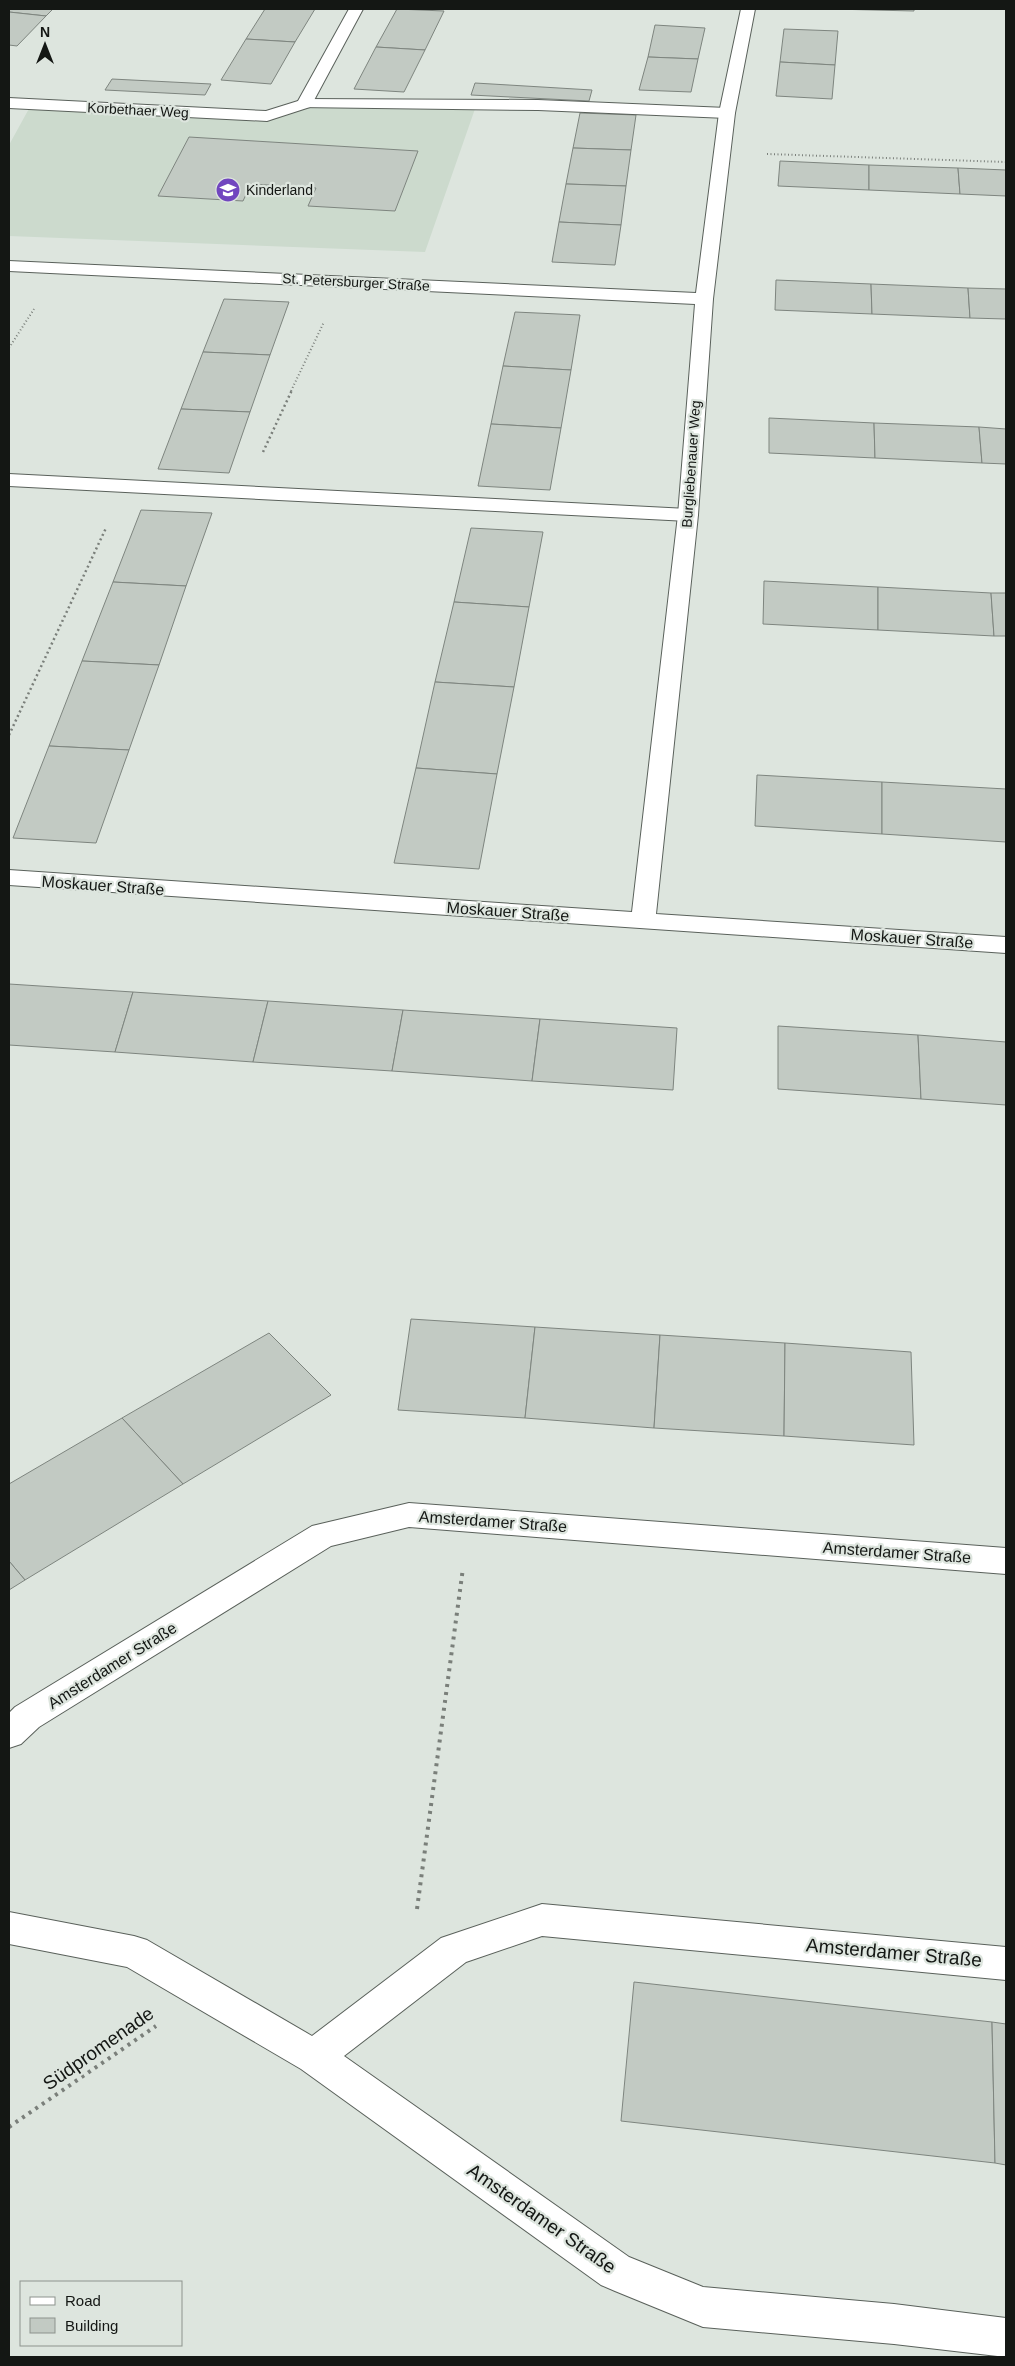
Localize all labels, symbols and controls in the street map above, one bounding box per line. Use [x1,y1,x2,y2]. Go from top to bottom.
north arrow [20,20,70,70]
text: N [40,24,50,40]
street label: Korbethaer Weg [87,99,189,121]
school or university icon: Kinderland [215,177,241,203]
place label: Kinderland [246,182,313,198]
street label: St. Petersburger Straße [282,270,430,294]
street label: Burgliebenauer Weg [679,400,703,528]
street label: Moskauer Straße [41,873,165,898]
street label: Moskauer Straße [446,899,570,924]
street label: Moskauer Straße [850,926,974,951]
street label: Amsterdamer Straße [418,1508,568,1535]
street label: Amsterdamer Straße [822,1539,972,1566]
street label: Amsterdamer Straße [45,1619,180,1712]
street label: Amsterdamer Straße [805,1934,983,1971]
street label: Südpromenade [39,2003,158,2094]
street label: Amsterdamer Straße [463,2159,620,2278]
legend [20,2281,182,2346]
text: Road [65,2292,101,2309]
text: Building [65,2317,118,2334]

